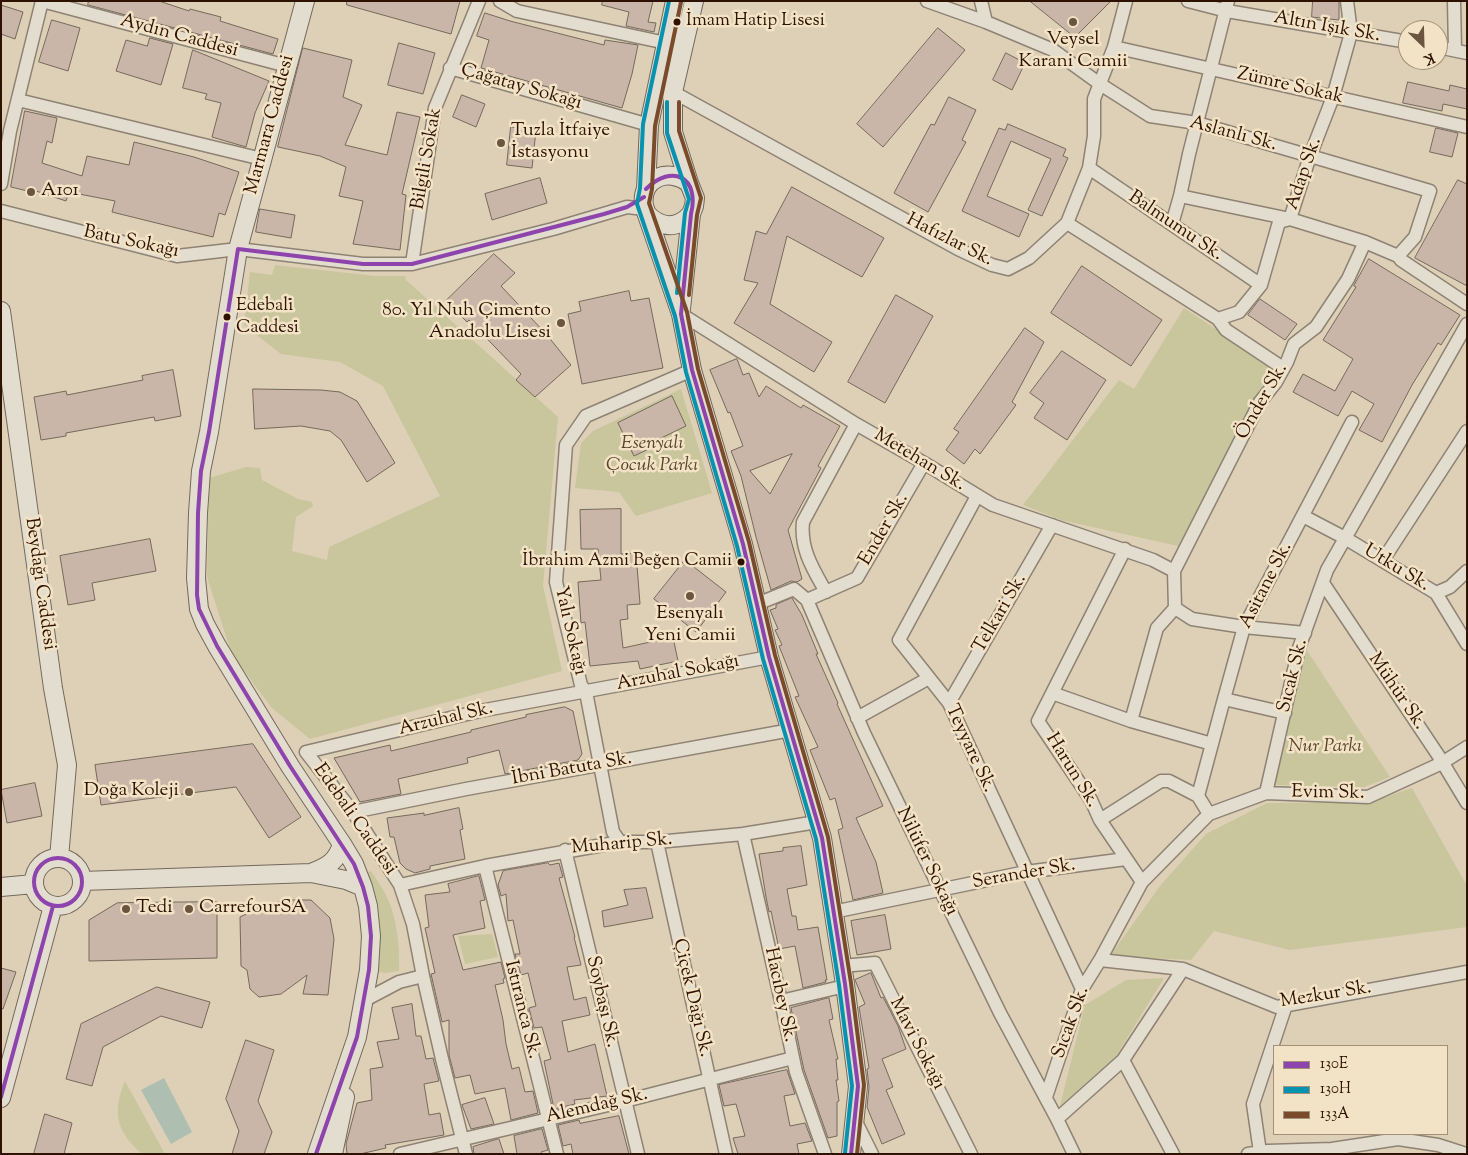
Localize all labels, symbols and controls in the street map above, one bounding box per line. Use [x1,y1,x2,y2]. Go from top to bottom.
street label: Altın Işık Sk. [1272,7,1382,49]
street label: Aydın Caddesi [117,10,241,64]
place label: İmam Hatip Lisesi [686,11,825,33]
marker: Veysel Karani Camii [1067,16,1079,28]
marker: İmam Hatip Lisesi [672,17,682,27]
north arrow [1398,20,1448,70]
place label: Veysel Karani Camii [1018,30,1128,74]
text: K [1420,47,1437,69]
street label: Marmara Caddesi [241,53,301,197]
street label: Çağatay Sokağı [458,60,584,116]
street label: Zümre Sokak [1235,64,1345,110]
street label: Bilgili Sokak [408,106,448,212]
street label: Aslanlı Sk. [1187,112,1279,158]
place label: Tuzla İtfaiye İstasyonu [511,121,610,165]
street label: Adap Sk. [1282,135,1328,213]
marker: Tuzla İtfaiye İstasyonu [495,137,507,149]
place label: A101 [41,181,79,203]
marker: A101 [25,186,37,198]
street label: Balmumu Sk. [1123,187,1227,267]
street label: Hafızlar Sk. [902,209,996,273]
street label: Batu Sokağı [81,222,181,264]
place label: Edebali̇ Caddesi̇ [236,296,299,338]
place label: 80. Yıl Nuh Çimento Anadolu Lisesi [382,301,551,345]
marker: Edebali̇ Caddesi̇ [222,312,232,322]
marker: 80. Yıl Nuh Çimento Anadolu Lisesi [555,317,567,329]
street label: Önder Sk. [1232,360,1294,444]
street label: Metehan Sk. [869,425,969,497]
park label: Esenyalı Çocuk Parkı [606,434,698,478]
street label: Ender Sk. [855,490,915,570]
street label: Beydağı Caddesi [18,516,60,652]
street label: Asitane Sk. [1236,539,1298,633]
street label: Utku Sk. [1359,540,1433,598]
place label: İbrahim Azmi Beğen Camii [522,551,732,573]
marker: İbrahim Azmi Beğen Camii [736,557,746,567]
street label: Telkari Sk. [969,570,1033,658]
street label: Yalı Sokağı [548,584,590,678]
marker: Esenyalı Yeni Camii [684,590,696,602]
place label: Esenyalı Yeni Camii [644,604,736,648]
street label: Sıcak Sk. [1274,637,1314,715]
street label: Mühür Sk. [1362,649,1430,735]
street label: Arzuhal Sokağı [615,651,741,697]
street label: Arzuhal Sk. [397,698,495,742]
street label: Teyyare Sk. [939,701,999,797]
street label: Harun Sk. [1039,730,1103,812]
park label: Nur Parkı [1288,737,1362,759]
street label: İbni Batuta Sk. [510,748,634,792]
street label: Edebali Caddesi [307,760,401,880]
place label: Doğa Koleji [84,781,179,803]
street label: Evim Sk. [1291,782,1365,806]
marker: Doğa Koleji [183,786,195,798]
street label: Nilüfer Sokağı [890,804,962,920]
street label: Muharip Sk. [571,829,673,861]
street label: Serander Sk. [971,855,1077,895]
place label: Tedi [136,898,173,920]
place label: CarrefourSA [199,898,306,920]
marker: Tedi [120,903,132,915]
marker: CarrefourSA [183,903,195,915]
street label: Çiçek Dağı Sk. [666,937,716,1059]
street label: Hacıbey Sk. [758,945,800,1045]
street label: Soybaşı Sk. [579,954,623,1050]
street label: Istıranca Sk. [498,959,544,1061]
street label: Mezkur Sk. [1279,978,1373,1014]
street label: Sıcak Sk. [1048,984,1096,1062]
street label: Mavi Sokağı [883,994,949,1094]
legend [1273,1045,1448,1135]
text: 130E [1320,1054,1348,1075]
text: 130H [1320,1079,1351,1100]
street label: Alemdağ Sk. [544,1084,650,1130]
text: 133A [1320,1104,1349,1125]

